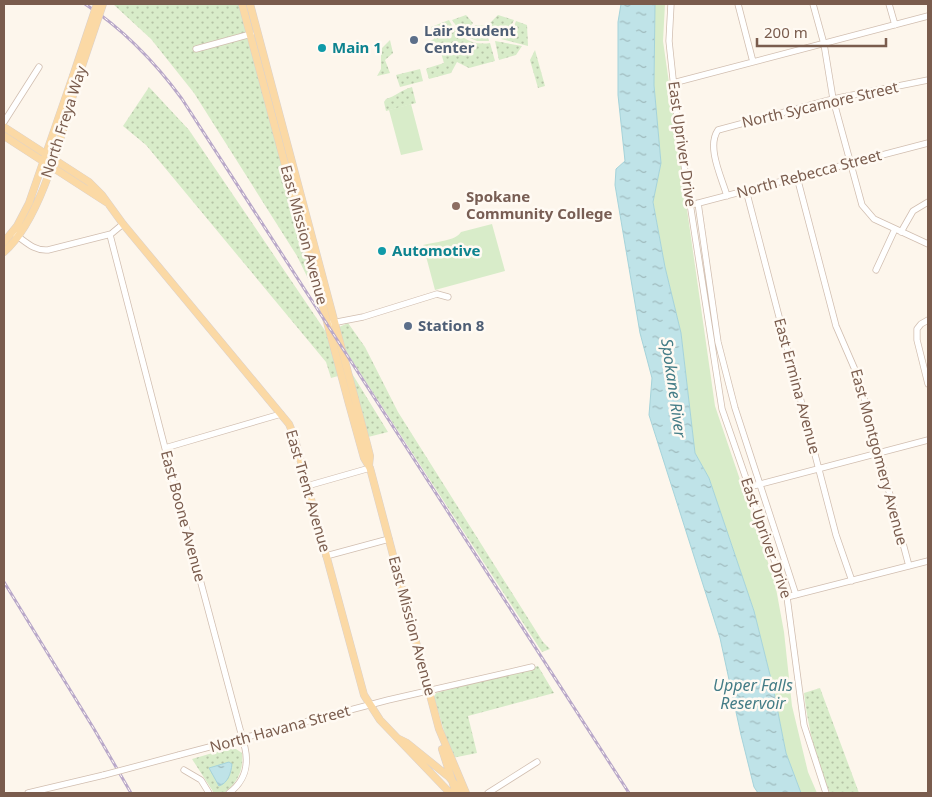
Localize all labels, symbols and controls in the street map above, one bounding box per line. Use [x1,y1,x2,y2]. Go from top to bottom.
scale bar [757,15,886,47]
place label: Lair Student Center [424,20,516,57]
text: 200 m [764,22,808,42]
marker: Lair Student Center [408,34,420,46]
place label: Main 1 [332,37,382,57]
marker: Main 1 [316,42,328,54]
street label: North Freya Way [35,63,91,180]
street label: North Sycamore Street [740,76,901,132]
street label: East Upriver Drive [664,80,702,208]
street label: North Rebecca Street [734,144,884,202]
street label: East Mission Avenue [277,163,333,307]
place label: Spokane Community College [466,186,613,223]
marker: Spokane Community College [450,200,462,212]
place label: Automotive [392,240,481,260]
marker: Automotive [376,245,388,257]
place label: Station 8 [418,315,485,335]
street label: East Ermina Avenue [770,316,826,456]
marker: Station 8 [402,320,414,332]
water label: Spokane River [656,337,692,440]
street label: East Montgomery Avenue [847,366,913,547]
street label: East Trent Avenue [282,427,336,554]
street label: East Boone Avenue [157,448,211,584]
street label: East Upriver Drive [737,474,797,601]
street label: East Mission Avenue [385,554,441,698]
water label: Upper Falls Reservoir [713,674,793,714]
street label: North Havana Street [207,700,353,756]

